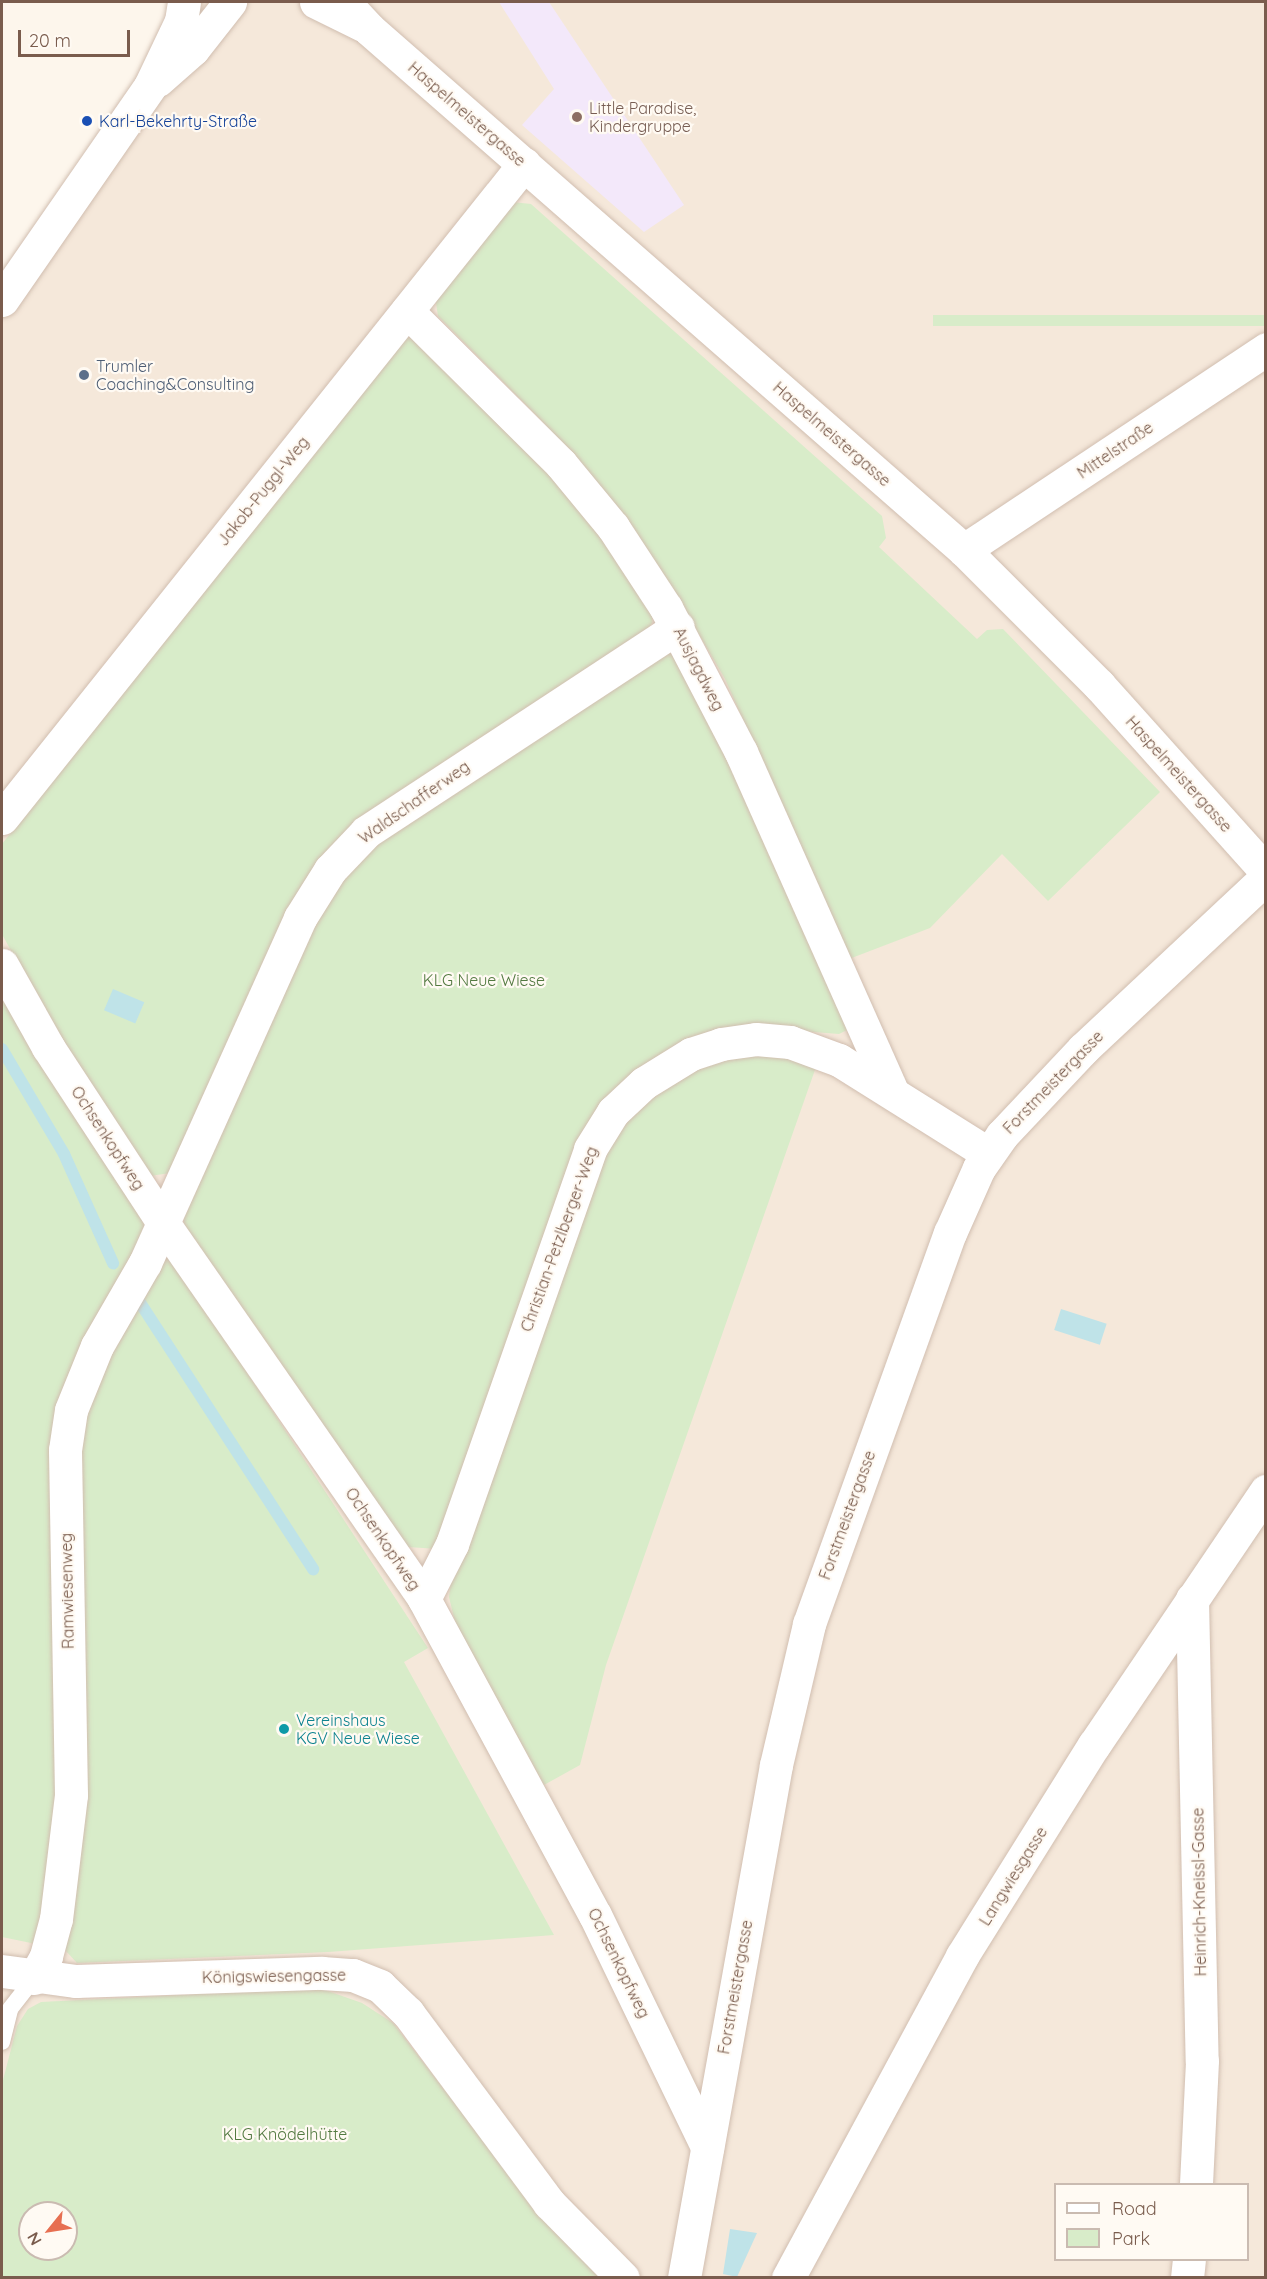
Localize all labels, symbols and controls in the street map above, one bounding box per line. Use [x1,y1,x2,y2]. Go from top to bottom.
scale bar [21,18,134,56]
text: 20 m [29,29,71,52]
street label: Haspelmeistergasse [404,58,530,170]
place label: Little Paradise, Kindergruppe [589,98,696,136]
marker: Little Paradise, Kindergruppe [570,110,584,124]
place label: Karl-Bekehrty-Straße [99,111,257,131]
marker: Karl-Bekehrty-Straße [80,114,94,128]
place label: Trumler Coaching&Consulting [96,356,254,394]
marker: Trumler Coaching&Consulting [77,368,91,382]
street label: Haspelmeistergasse [769,378,895,490]
street label: Mittelstraße [1073,418,1157,482]
street label: Jakob-Puggl-Weg [213,432,313,550]
street label: Ausjagdweg [670,624,728,714]
street label: Haspelmeistergasse [1122,712,1236,836]
street label: Waldschafferweg [355,756,473,848]
park label: KLG Neue Wiese [423,970,545,990]
street label: Forstmeistergasse [999,1026,1107,1138]
street label: Ochsenkopfweg [67,1082,149,1194]
street label: Christian-Petzlberger-Weg [517,1144,601,1334]
street label: Forstmeistergasse [815,1448,879,1582]
street label: Ochsenkopfweg [342,1484,424,1594]
street label: Ramwiesenweg [56,1533,78,1649]
place label: Vereinshaus KGV Neue Wiese [296,1710,420,1748]
marker: Vereinshaus KGV Neue Wiese [277,1722,291,1736]
street label: Heinrich-Kneissl-Gasse [1188,1807,1210,1977]
street label: Langwiesgasse [975,1823,1051,1929]
street label: Ochsenkopfweg [584,1905,654,2021]
street label: Forstmeistergasse [714,1918,756,2056]
street label: Königswiesengasse [202,1965,346,1987]
park label: KLG Knödelhütte [223,2124,347,2144]
legend [1054,2183,1249,2261]
text: Road [1112,2197,1157,2220]
north arrow [18,2201,78,2261]
text: Park [1112,2227,1150,2250]
text: N [23,2229,46,2249]

